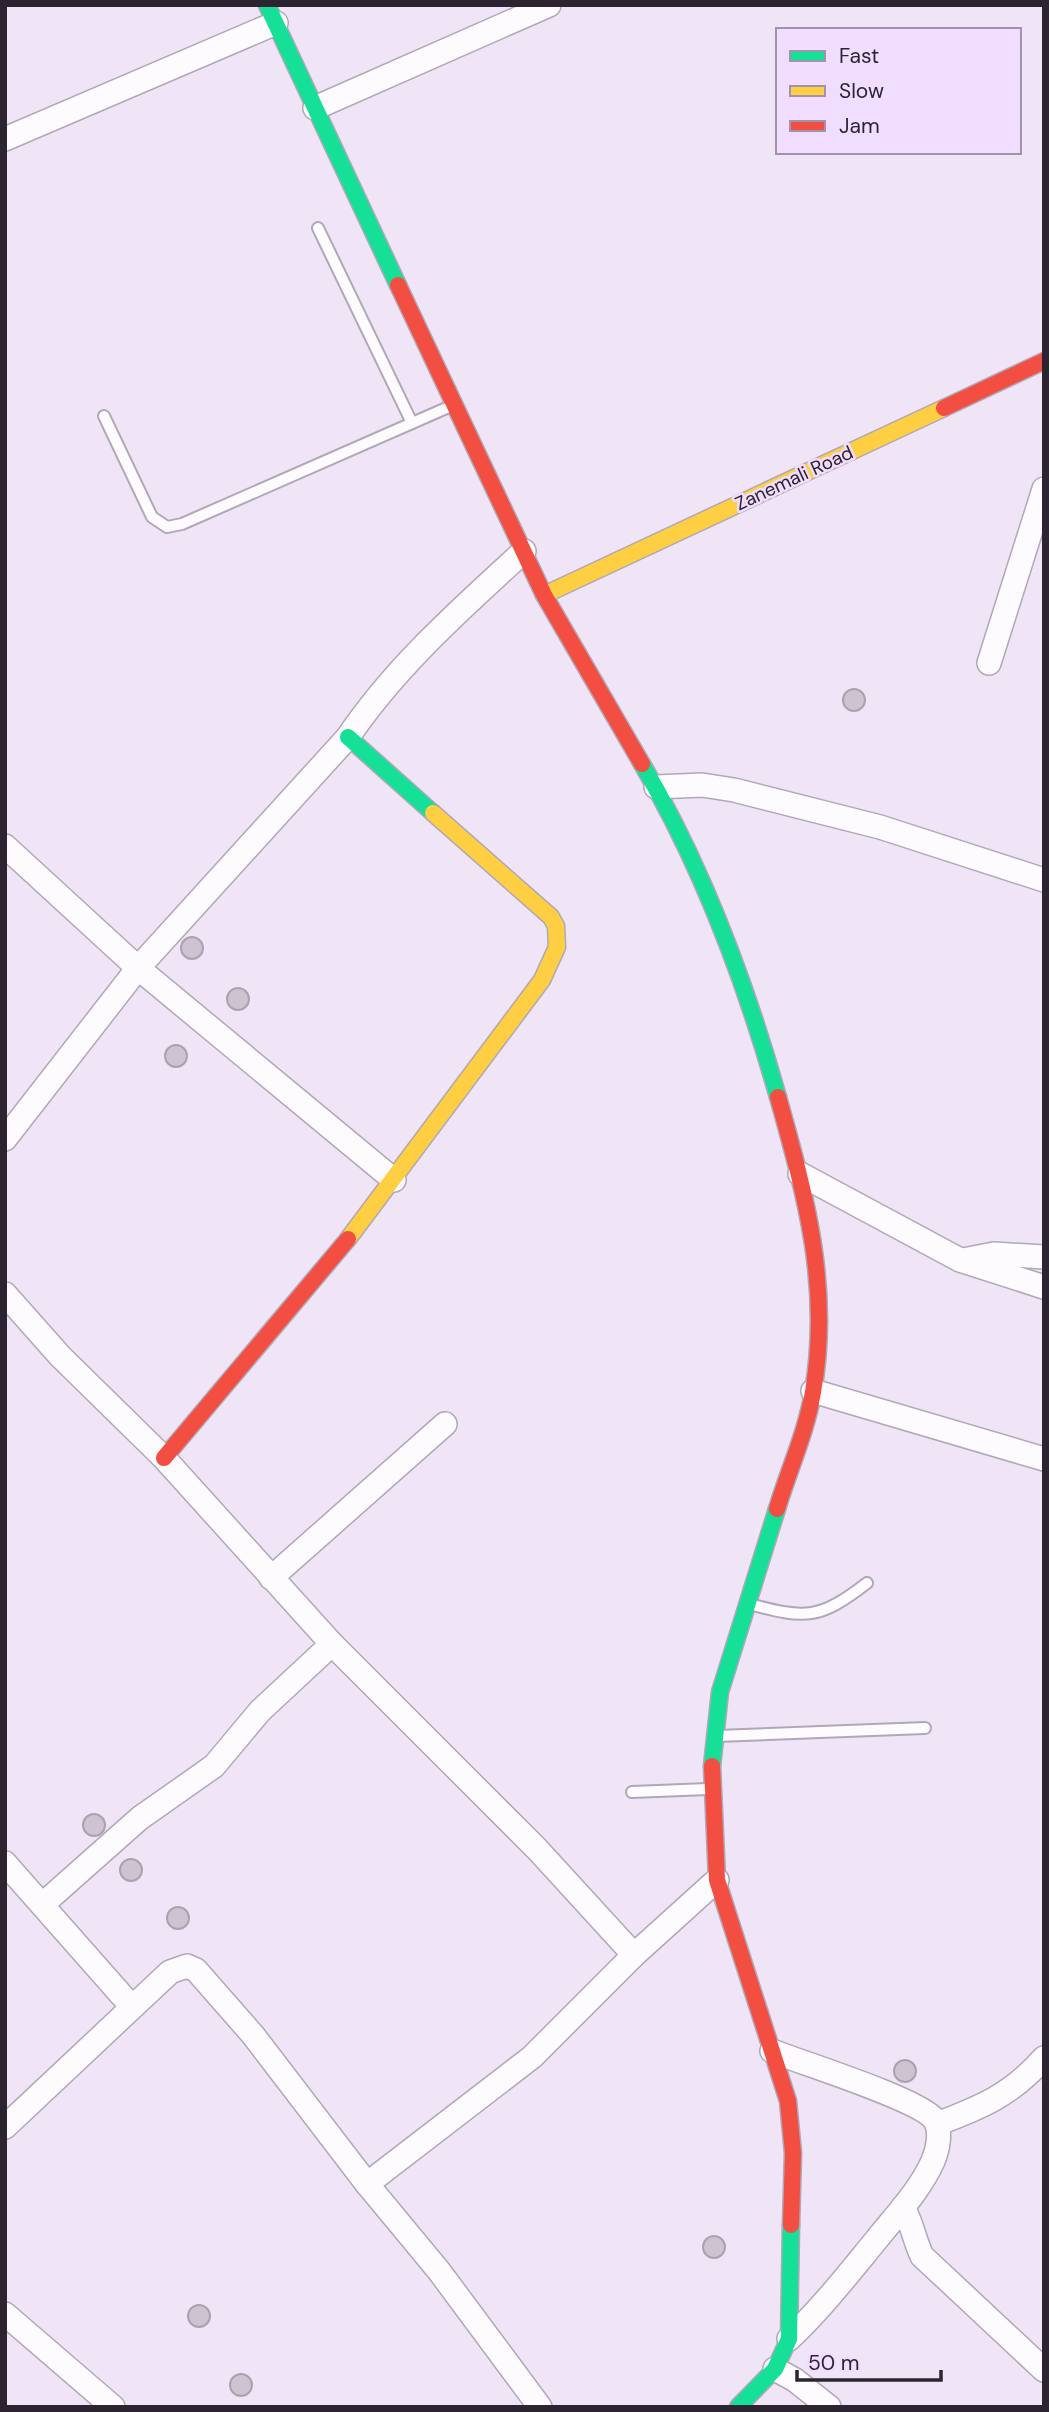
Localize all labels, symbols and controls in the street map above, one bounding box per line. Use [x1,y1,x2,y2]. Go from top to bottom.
legend [776,28,1021,154]
text: Fast [839,42,879,70]
text: Slow [839,77,884,105]
text: Jam [839,112,880,140]
street label: Zanemali Road [731,440,857,516]
scale bar [797,2338,940,2382]
text: 50 m [808,2349,859,2377]

